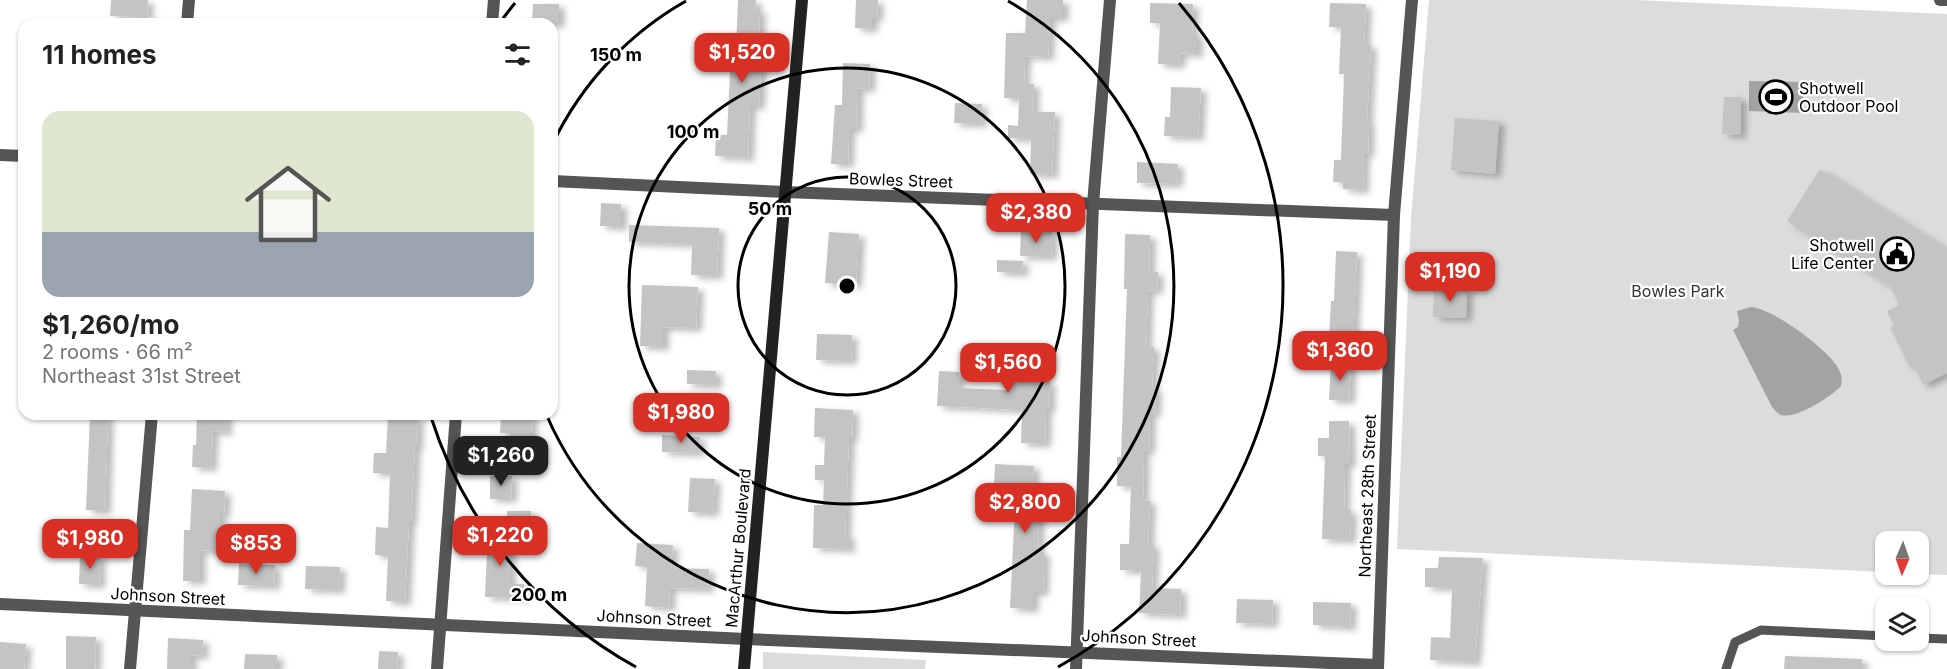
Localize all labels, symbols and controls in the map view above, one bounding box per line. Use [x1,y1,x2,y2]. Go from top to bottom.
pin: $1,520 [693,33,791,84]
icon: filters [501,38,534,71]
text: 11 homes [42,39,157,70]
text: $1,520 [708,40,776,64]
text: 150 m [590,44,642,65]
place label: Shotwell Outdoor Pool [1799,78,1898,116]
sports icon: Shotwell Outdoor Pool [1758,79,1794,115]
text: 100 m [667,121,719,142]
icon: home [234,150,342,258]
street label: Bowles Street [849,168,953,192]
pin: $2,380 [987,193,1085,244]
text: 50 m [748,198,792,219]
text: $2,380 [1000,200,1072,224]
place label: Shotwell Life Center [1791,235,1874,273]
public building icon: Shotwell Life Center [1879,236,1915,272]
pin: $1,190 [1401,252,1499,303]
text: $1,190 [1419,259,1481,283]
centre of rings [837,276,857,296]
park label: Bowles Park [1631,281,1725,301]
text: $1,260/mo [42,309,179,340]
pin: $1,360 [1291,331,1389,382]
text: $1,360 [1306,338,1374,362]
text: 2 rooms · 66 m² [42,340,193,364]
pin: $1,560 [959,343,1057,394]
text: $1,560 [974,350,1042,374]
text: Northeast 31st Street [42,364,241,388]
pin: $1,980 [632,393,730,444]
text: $1,980 [647,400,715,424]
street label: Northeast 28th Street [1354,414,1380,578]
pin: $1,260 [452,436,550,487]
text: $1,260 [467,443,535,467]
street label: MacArthur Boulevard [721,467,755,629]
pin: $2,800 [976,483,1074,534]
text: $2,800 [989,490,1061,514]
pin: $1,220 [451,516,549,567]
pin: $1,980 [41,519,139,570]
text: $1,220 [466,523,534,547]
pin: $853 [220,524,292,575]
text: $1,980 [56,526,124,550]
text: $853 [230,531,282,555]
north arrow [1875,531,1929,585]
map controls [1875,531,1929,651]
street label: Johnson Street [110,583,226,609]
text: 200 m [511,584,567,605]
button: layers [1875,597,1929,651]
street label: Johnson Street [596,605,712,631]
street label: Johnson Street [1081,625,1197,651]

